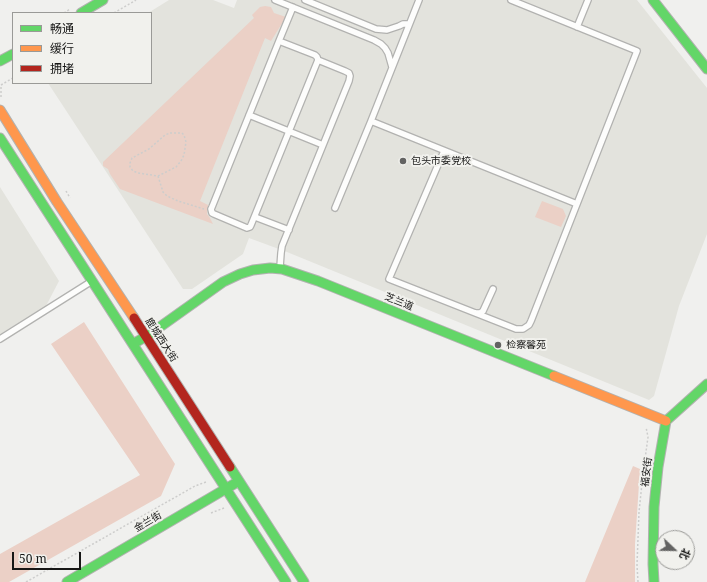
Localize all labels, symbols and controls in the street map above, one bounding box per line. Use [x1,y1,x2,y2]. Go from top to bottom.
legend [12,12,152,84]
text: 畅通 [50,20,74,37]
text: 缓行 [50,40,74,57]
text: 拥堵 [50,60,74,77]
place label: 包头市委党校 [411,155,471,167]
marker: 包头市委党校 [398,156,408,166]
street label: 芝兰道 [383,291,415,313]
street label: 鹿城西大街 [142,316,180,364]
place label: 检察馨苑 [506,339,546,351]
marker: 检察馨苑 [493,340,503,350]
street label: 福安街 [639,456,655,488]
street label: 金兰街 [132,509,164,535]
north arrow [655,530,695,570]
scale bar [14,544,83,570]
text: 北 [677,546,695,562]
text: 50 m [19,550,47,567]

